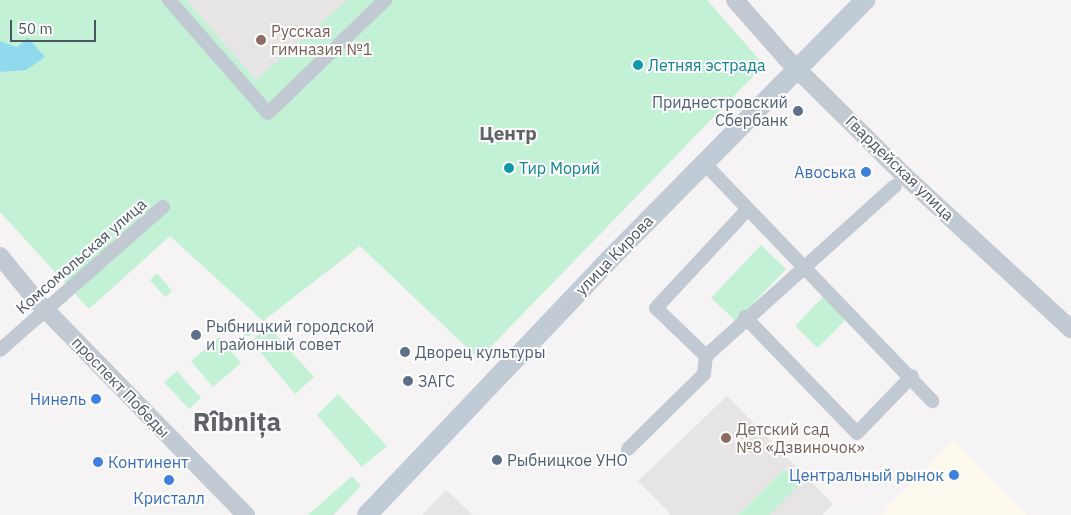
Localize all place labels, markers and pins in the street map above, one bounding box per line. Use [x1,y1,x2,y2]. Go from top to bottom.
place label: Русская гимназия №1 [271,21,372,59]
marker: Русская гимназия №1 [255,34,267,46]
place label: Летняя эстрада [648,55,766,75]
marker: Летняя эстрада [632,59,644,71]
place label: Приднестровский Сбербанк [652,92,788,130]
marker: Приднестровский Сбербанк [792,105,804,117]
place label: Тир Морий [519,158,600,178]
marker: Тир Морий [503,162,515,174]
place label: Авоська [794,162,856,182]
marker: Авоська [860,166,872,178]
place label: Рыбницкий городской и районный совет [206,316,374,354]
marker: Рыбницкий городской и районный совет [190,329,202,341]
place label: Дворец культуры [415,342,545,362]
marker: Дворец культуры [399,346,411,358]
place label: ЗАГС [418,371,455,391]
marker: ЗАГС [402,375,414,387]
place label: Нинель [30,389,86,409]
marker: Нинель [90,393,102,405]
place label: Детский сад №8 «Дзвиночок» [736,419,865,457]
marker: Детский сад №8 «Дзвиночок» [720,432,732,444]
place label: Рыбницкое УНО [507,450,628,470]
place label: Континент [108,452,189,472]
marker: Рыбницкое УНО [491,454,503,466]
marker: Континент [92,456,104,468]
place label: Центральный рынок [789,465,944,485]
marker: Центральный рынок [948,469,960,481]
marker: Кристалл [163,474,175,486]
place label: Кристалл [133,488,205,508]

